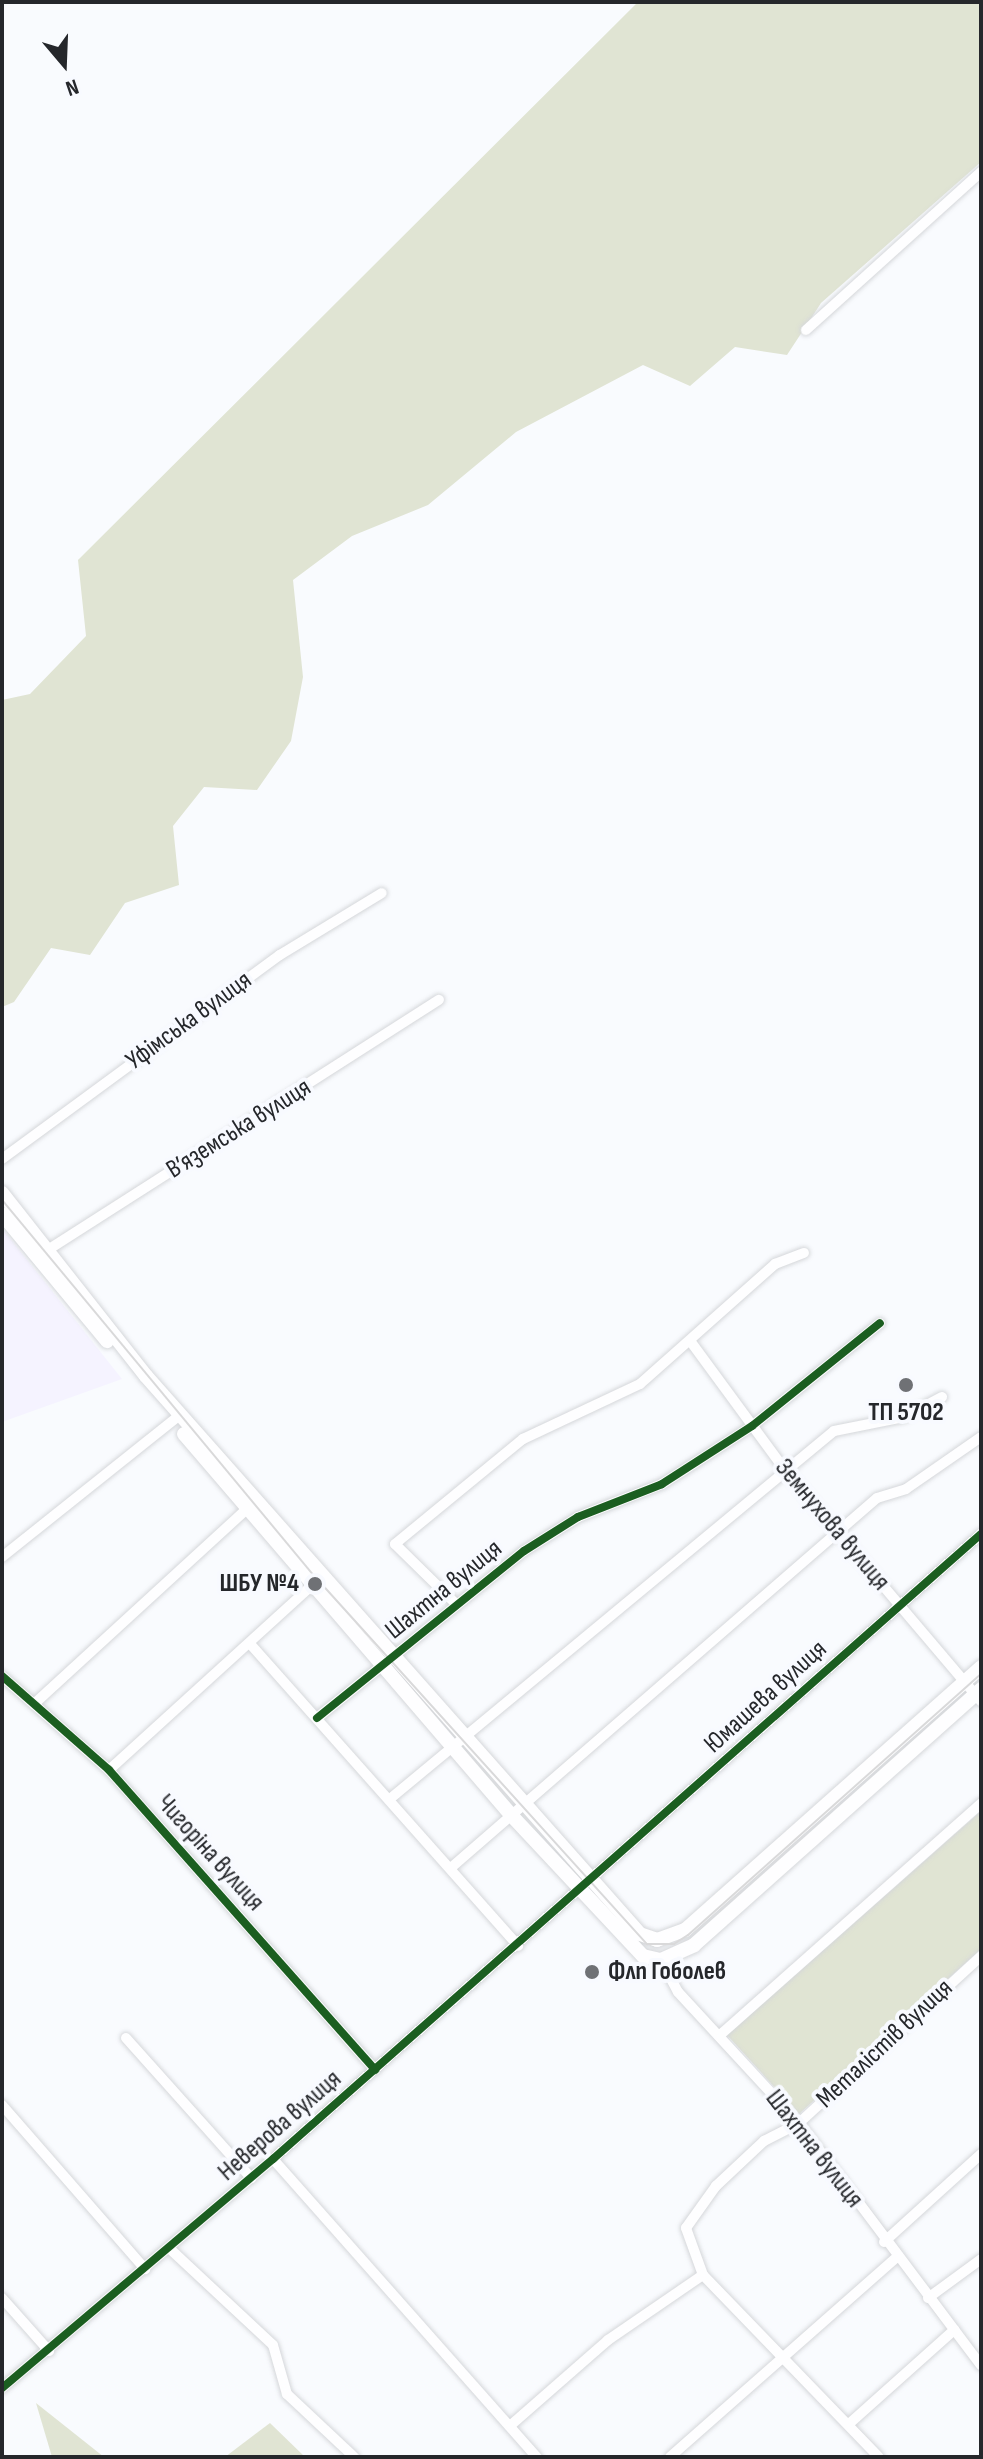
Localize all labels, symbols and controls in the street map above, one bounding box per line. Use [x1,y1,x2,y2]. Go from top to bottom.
north arrow [24,24,104,104]
text: N [62,72,82,102]
street label: Уфімська вулиця [120,965,258,1077]
street label: В’яземська вулиця [161,1072,317,1186]
marker: ТП 5702 [897,1376,915,1394]
place label: ТП 5702 [868,1397,944,1429]
street label: Земнухова вулиця [768,1453,896,1597]
street label: Шахтна вулиця [379,1534,509,1646]
place label: ШБУ №4 [220,1568,299,1600]
marker: ШБУ №4 [306,1575,324,1593]
street label: Юмашева вулиця [698,1634,834,1760]
street label: Чигоріна вулиця [149,1788,271,1918]
place label: Флп Гоболев [608,1956,726,1988]
marker: Флп Гоболев [583,1963,601,1981]
street label: Металістів вулиця [810,1973,960,2115]
street label: Неверова вулиця [212,2064,348,2188]
street label: Шахтна вулиця [758,2084,870,2214]

